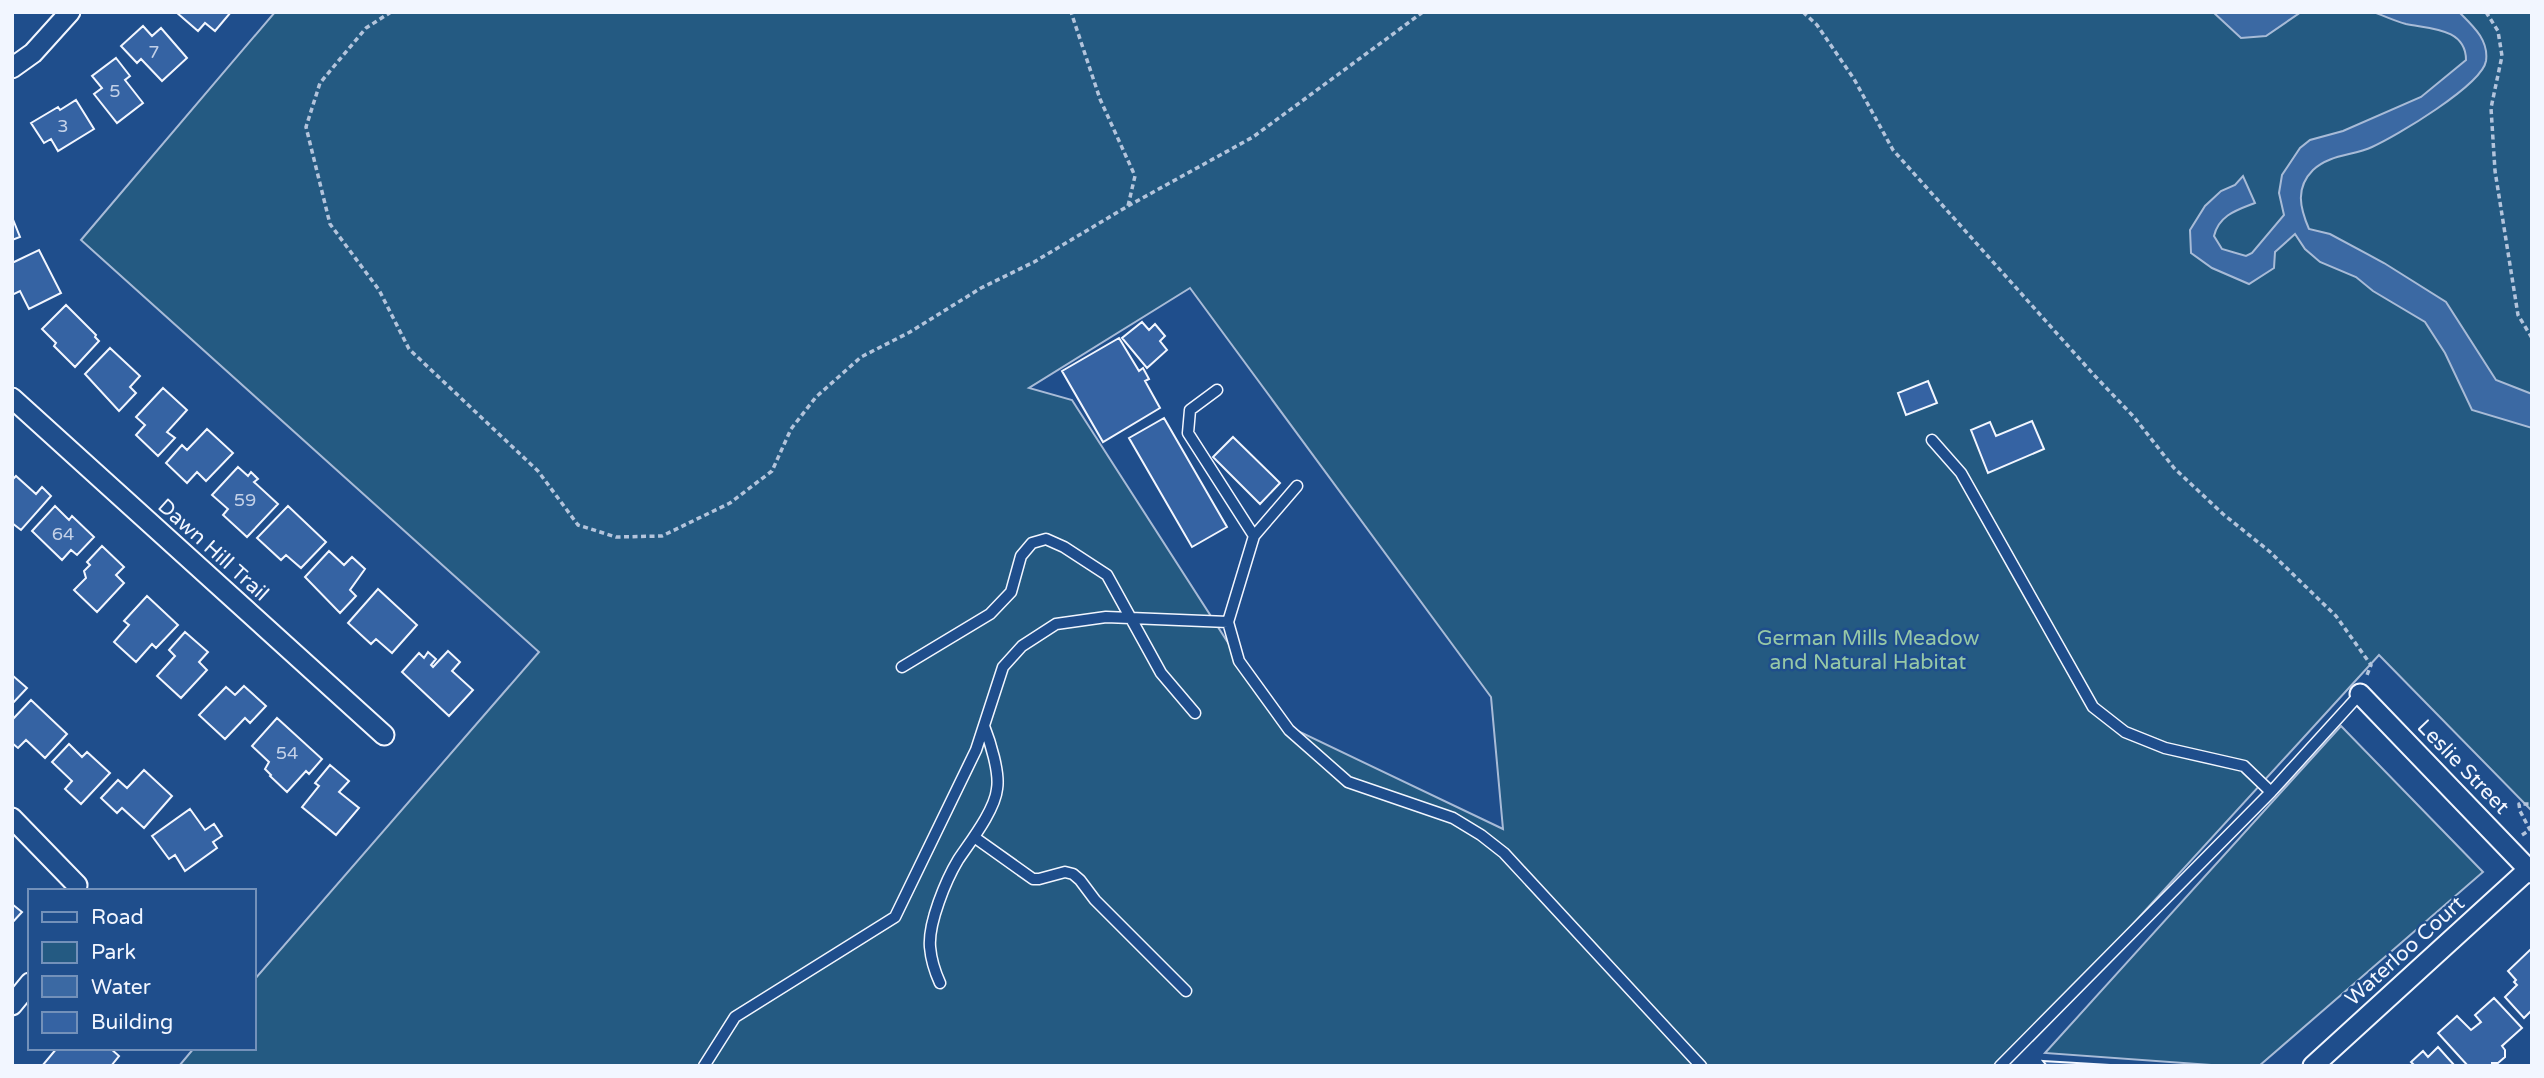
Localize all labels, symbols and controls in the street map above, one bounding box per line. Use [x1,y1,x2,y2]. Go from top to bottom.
house number: 7 [148,41,160,63]
house number: 5 [109,80,121,102]
house number: 3 [57,115,69,137]
house number: 59 [234,489,256,511]
street label: Dawn Hill Trail [152,494,274,606]
house number: 64 [52,523,74,545]
park label: German Mills Meadow and Natural Habitat [1757,626,1980,675]
street label: Leslie Street [2412,714,2514,820]
house number: 54 [276,742,298,764]
legend [28,889,256,1050]
street label: Waterloo Court [2340,891,2470,1011]
text: Road [91,905,144,930]
text: Park [91,940,136,965]
text: Water [91,975,151,1000]
text: Building [91,1010,173,1035]

